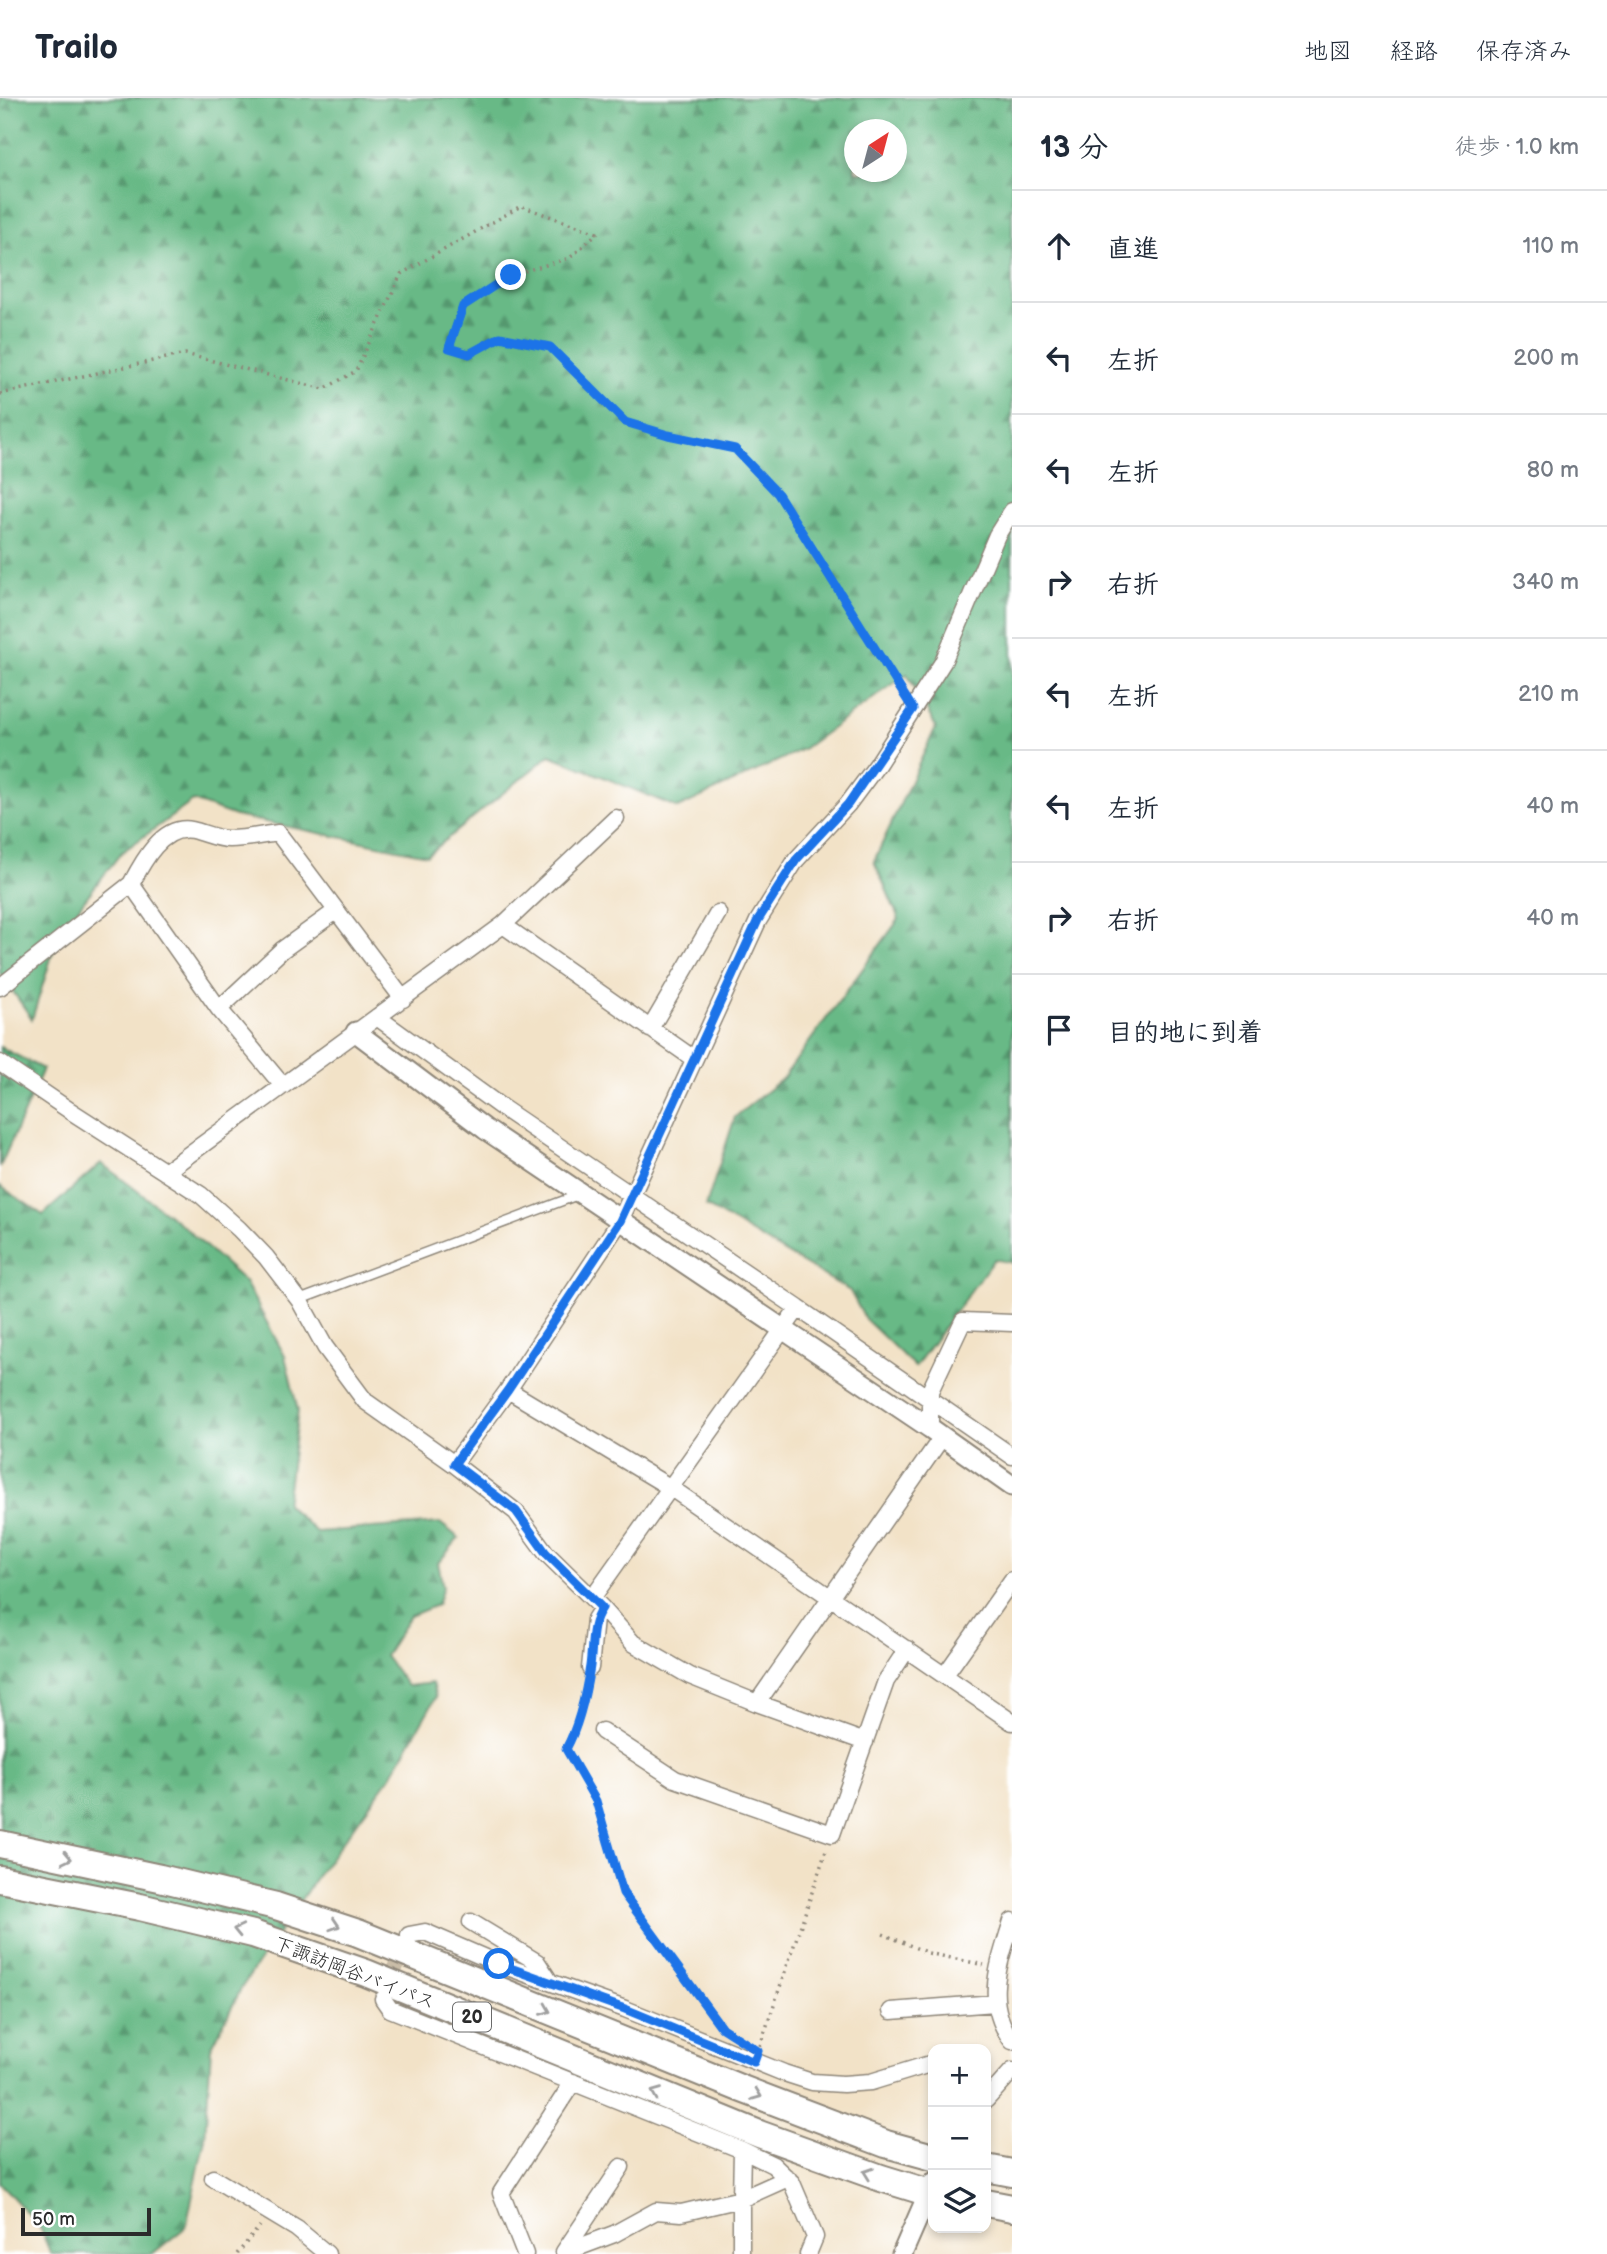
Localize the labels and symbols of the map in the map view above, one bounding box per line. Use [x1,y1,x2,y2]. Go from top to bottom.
north arrow [844,119,907,182]
route end [495,259,526,290]
one-way arrow [61,1850,73,1864]
one-way arrow [328,1917,340,1931]
one-way arrow [232,1924,244,1939]
street label: 下諏訪岡谷バイパス [271,1932,438,2015]
route start [483,1948,514,1979]
one-way arrow [538,2002,551,2016]
road number: 20 [453,2003,491,2032]
one-way arrow [750,2086,762,2100]
one-way arrow [650,2087,662,2101]
one-way arrow [863,2167,875,2181]
scale bar [21,2205,150,2237]

